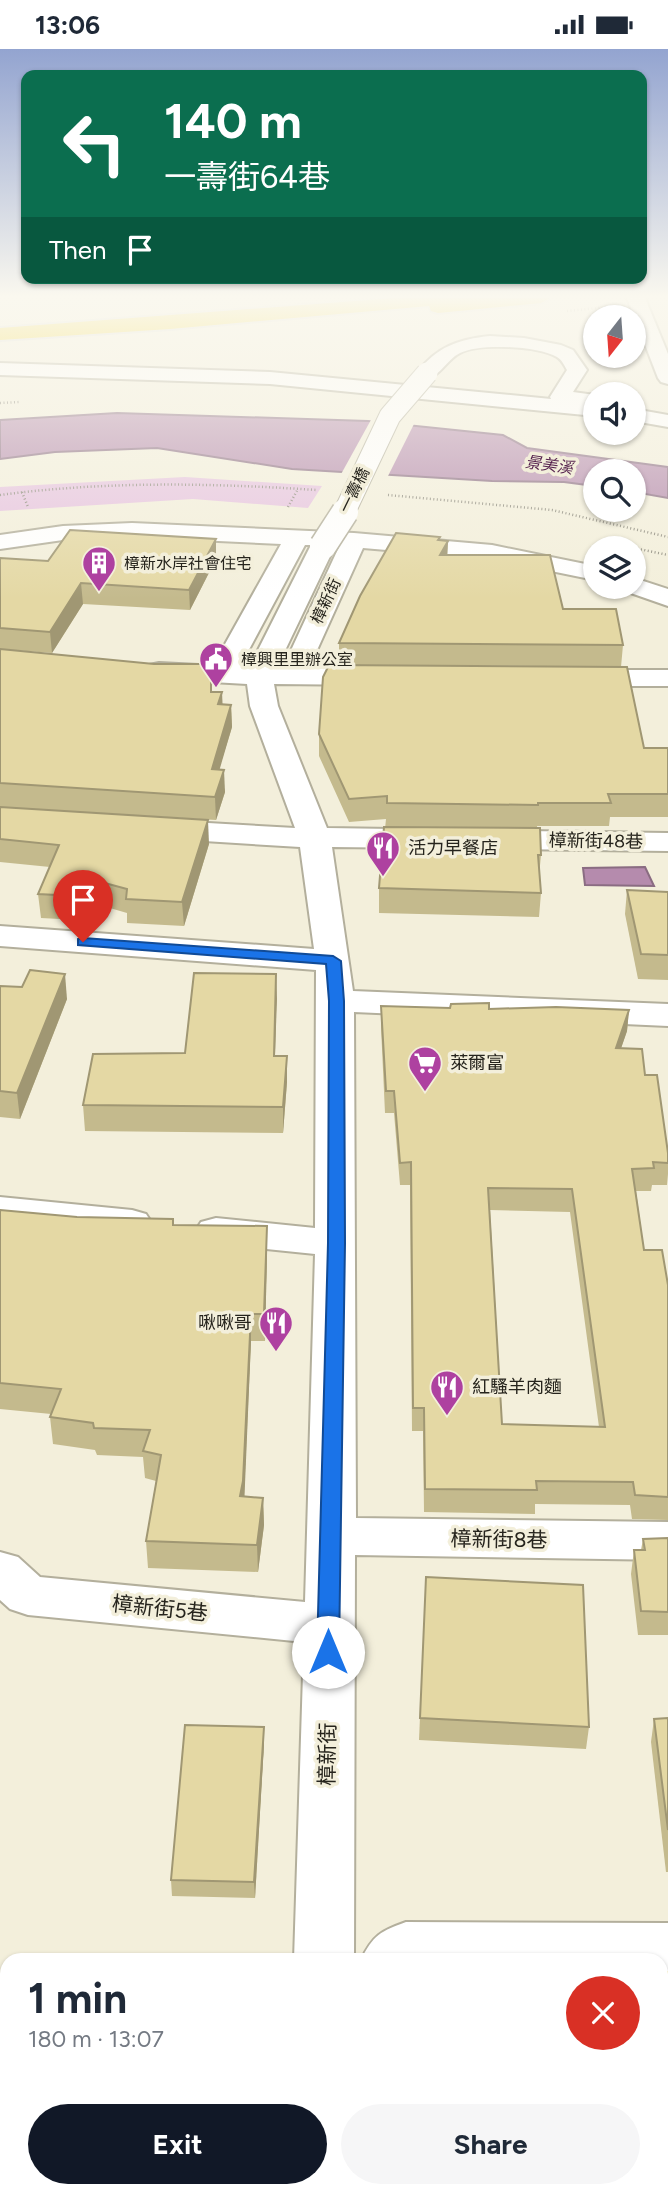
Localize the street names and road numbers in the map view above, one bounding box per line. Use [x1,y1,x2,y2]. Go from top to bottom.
street label: 一壽橋 [335,464,373,516]
street label: 樟新街 [307,575,345,627]
street label: 樟新街48巷 [549,829,643,853]
street label: 樟新街8巷 [450,1526,548,1552]
street label: 樟新街5巷 [111,1591,209,1625]
street label: 樟新街 [314,1722,340,1786]

